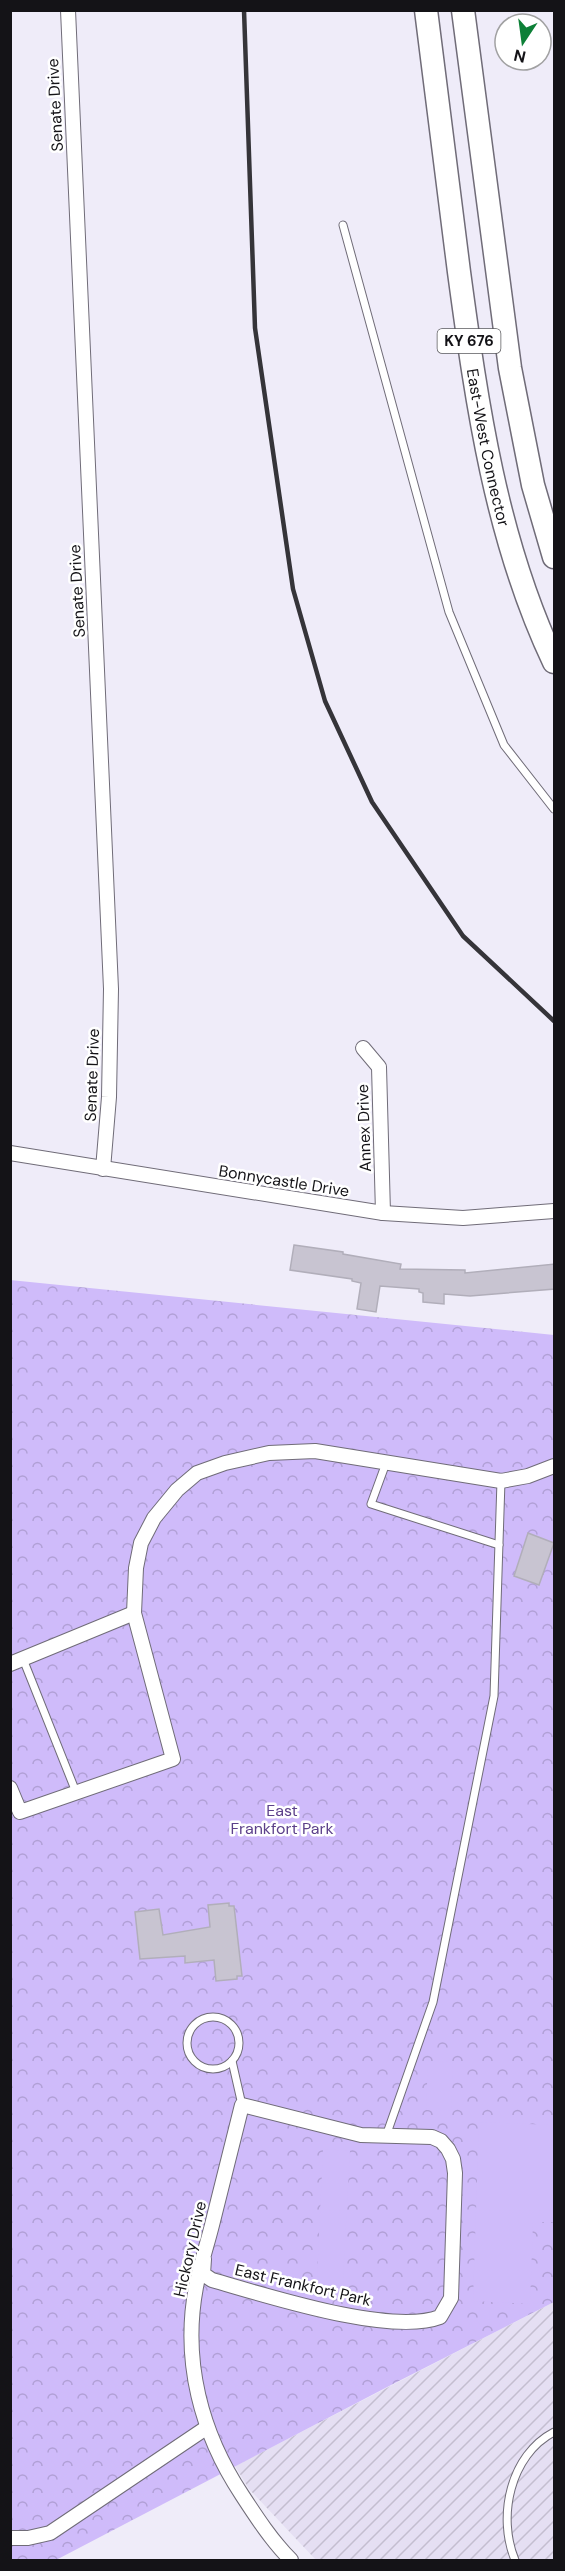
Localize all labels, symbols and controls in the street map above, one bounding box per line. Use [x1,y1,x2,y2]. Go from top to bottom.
north arrow [493,12,553,72]
text: N [512,45,528,68]
street label: Senate Drive [42,58,68,152]
road number: KY 676 [438,329,500,353]
street label: East-West Connector [462,367,515,529]
street label: Senate Drive [64,544,90,638]
street label: Senate Drive [80,1028,104,1122]
street label: Annex Drive [352,1084,376,1172]
street label: Bonnycastle Drive [217,1160,351,1202]
park label: East Frankfort Park [230,1800,334,1839]
street label: Hickory Drive [169,2199,211,2299]
street label: East Frankfort Park [233,2259,373,2311]

